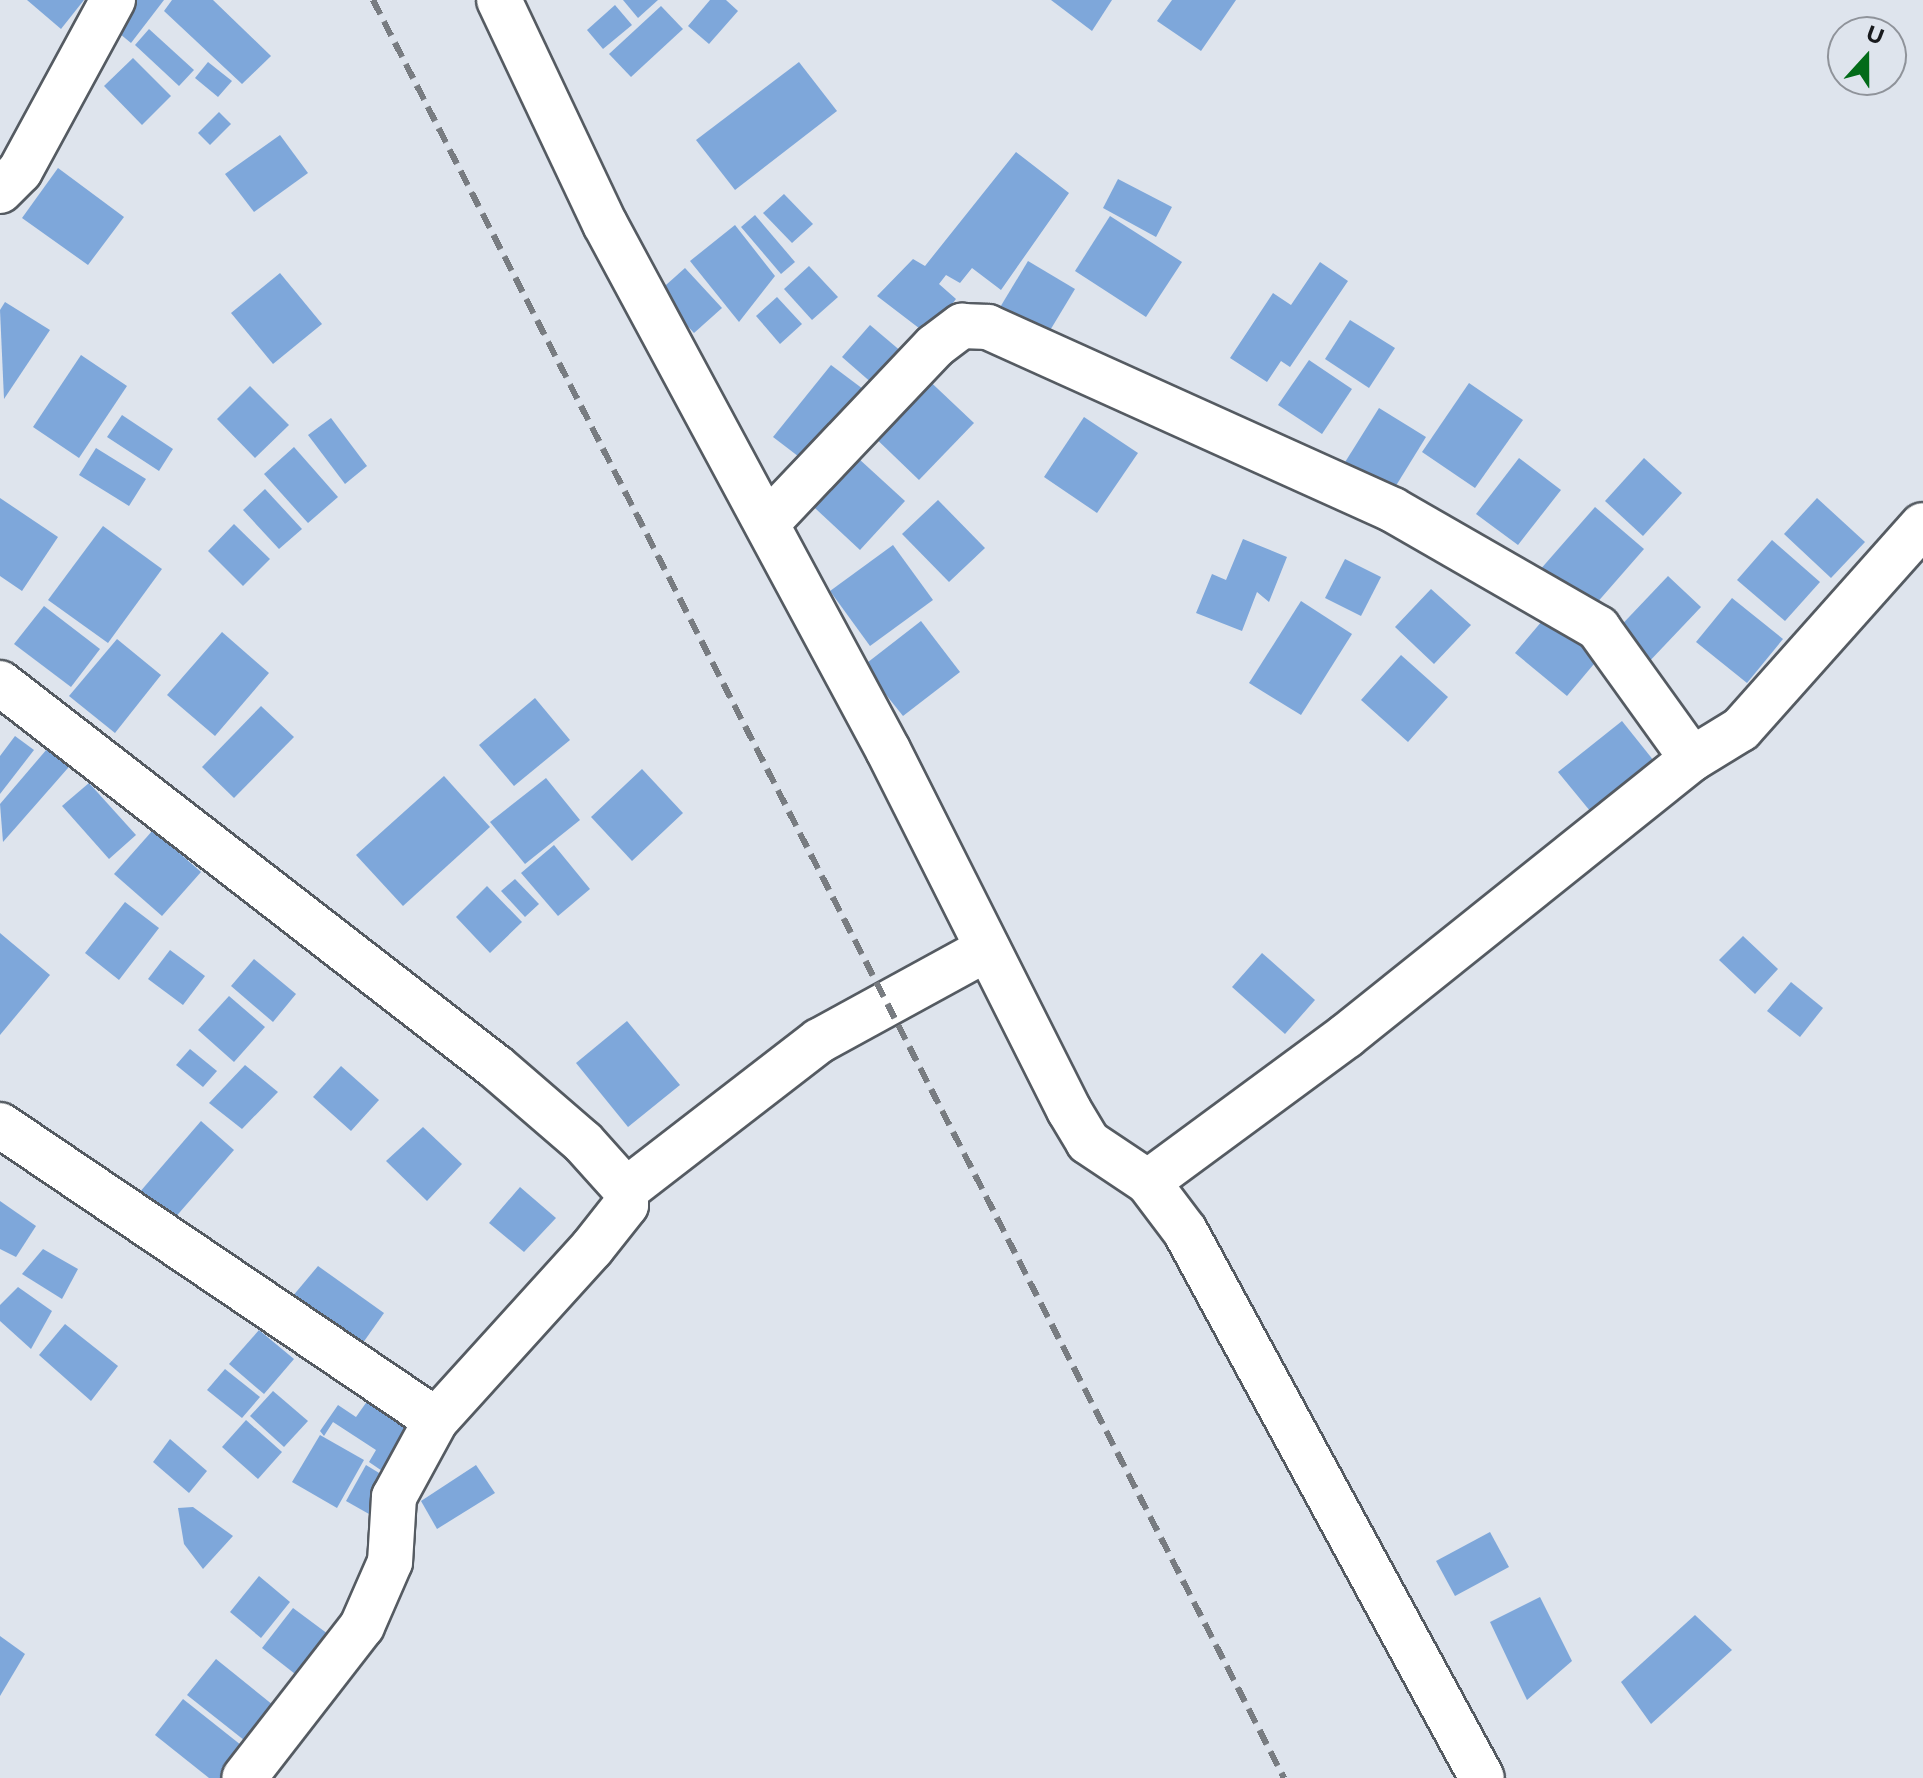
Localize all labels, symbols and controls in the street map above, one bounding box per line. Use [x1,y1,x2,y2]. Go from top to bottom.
north arrow [1827,16,1907,96]
text: U [1862,19,1888,51]

